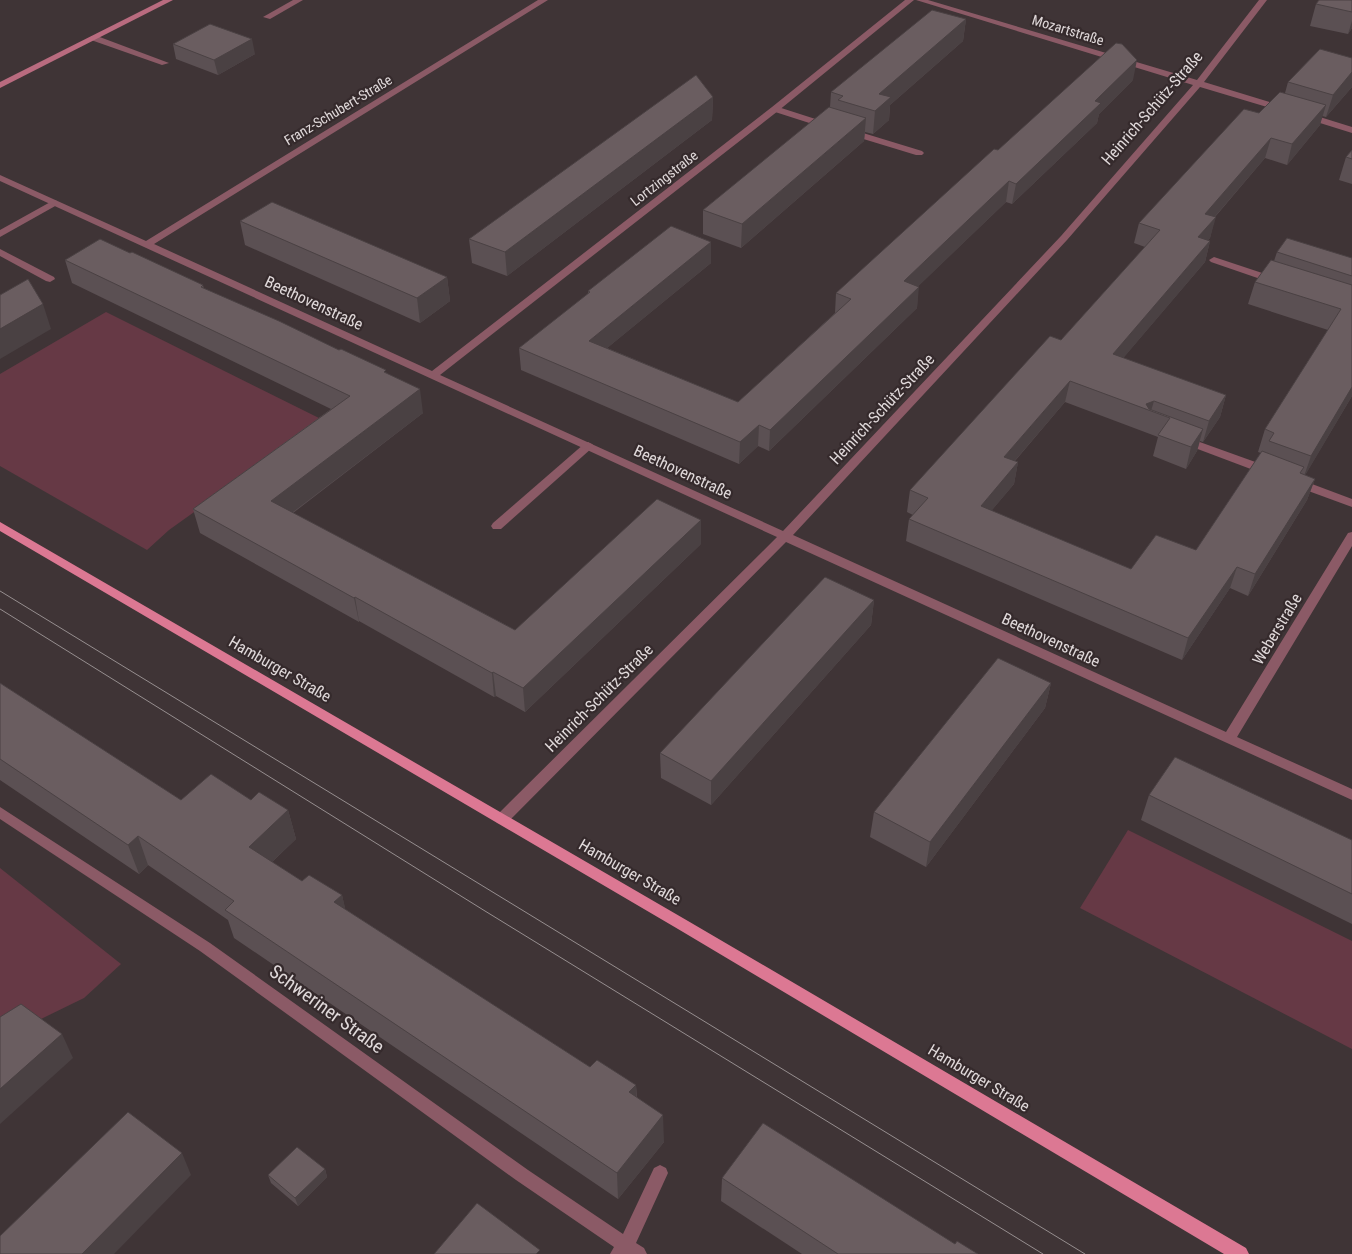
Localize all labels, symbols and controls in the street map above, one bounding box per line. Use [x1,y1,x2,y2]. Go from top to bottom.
street label: Mozartstraße [1030,12,1106,49]
street label: Heinrich-Schütz-Straße [1097,47,1207,169]
street label: Franz-Schubert-Straße [281,71,395,148]
street label: Lortzingstraße [627,147,701,209]
street label: Beethovenstraße [262,272,366,334]
street label: Heinrich-Schütz-Straße [826,350,938,468]
street label: Beethovenstraße [631,441,735,503]
street label: Weberstraße [1248,590,1306,668]
street label: Beethovenstraße [999,609,1103,671]
street label: Hamburger Straße [225,632,335,706]
street label: Heinrich-Schütz-Straße [541,640,657,756]
street label: Hamburger Straße [575,835,685,909]
street label: Schweriner Straße [265,960,389,1058]
street label: Hamburger Straße [925,1040,1033,1116]

